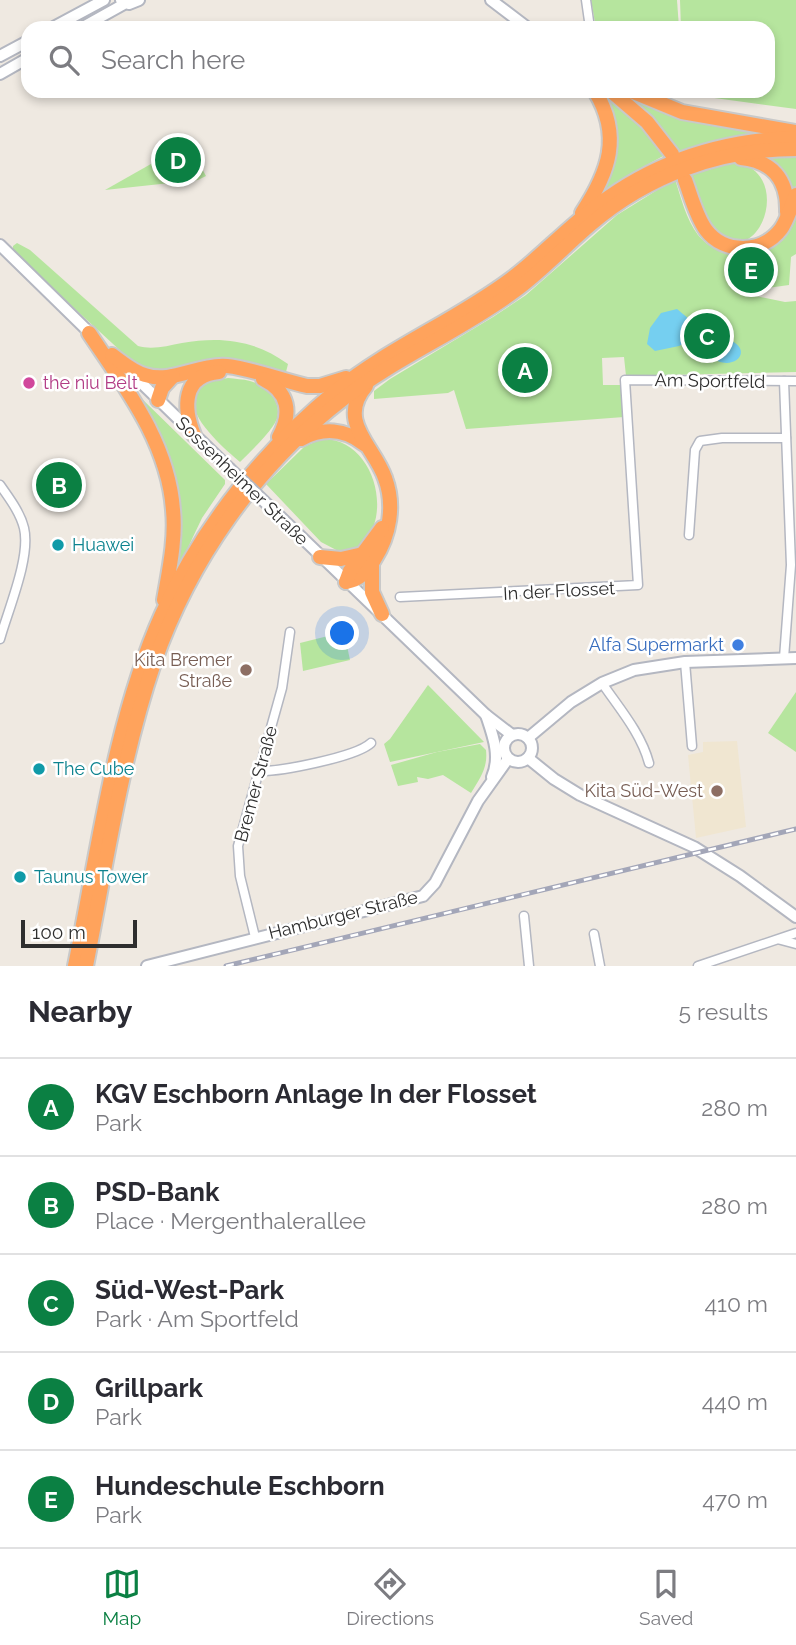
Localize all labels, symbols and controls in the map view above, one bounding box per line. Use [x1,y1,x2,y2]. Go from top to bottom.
search box [21,21,775,98]
icon: search [45,41,83,79]
text: Search here [101,45,245,75]
pin: D [155,134,201,186]
pin: E [728,244,774,296]
pin: C [684,310,730,362]
pin: A [502,344,548,396]
street label: Am Sportfeld [654,369,766,392]
place label: the niu Belt [43,372,138,393]
marker: the niu Belt [21,375,37,391]
street label: Sossenheimer Straße [172,412,313,550]
pin: B [36,459,82,511]
place label: Huawei [72,534,134,555]
marker: Huawei [50,537,66,553]
street label: In der Flosset [503,577,615,604]
your location [325,616,359,650]
place label: Alfa Supermarkt [589,634,724,655]
marker: Alfa Supermarkt [730,637,746,653]
place label: Kita Bremer Straße [134,649,233,691]
marker: Kita Bremer Straße [238,662,254,678]
street label: Bremer Straße [230,723,281,844]
place label: The Cube [53,758,135,779]
marker: The Cube [31,761,47,777]
place label: Kita Süd-West [584,780,703,801]
marker: Kita Süd-West [709,783,725,799]
place label: Taunus Tower [34,866,149,887]
marker: Taunus Tower [12,869,28,885]
street label: Hamburger Straße [266,886,420,943]
scale bar [21,917,136,949]
text: 100 m [32,921,86,943]
text: Nearby [28,994,132,1029]
text: 5 results [679,998,768,1025]
text: KGV Eschborn Anlage In der Flosset [95,1079,537,1109]
text: A [43,1094,59,1121]
text: 280 m [701,1094,768,1121]
text: Park [95,1109,142,1136]
text: PSD-Bank [95,1177,219,1207]
text: B [43,1192,59,1219]
text: 280 m [701,1192,768,1219]
text: Place · Mergenthalerallee [95,1207,366,1234]
text: Süd-West-Park [95,1275,284,1305]
text: C [43,1290,59,1317]
text: 410 m [705,1290,768,1317]
text: Park · Am Sportfeld [95,1305,299,1332]
text: Grillpark [95,1373,203,1403]
text: D [43,1388,59,1415]
text: 440 m [702,1388,768,1415]
text: Park [95,1403,142,1430]
text: Hundeschule Eschborn [95,1471,385,1501]
text: E [44,1486,58,1513]
text: 470 m [702,1486,768,1513]
text: Park [95,1501,142,1528]
tab: Map [103,1565,141,1629]
tab: Directions [346,1565,434,1629]
tab: Saved [639,1565,693,1629]

